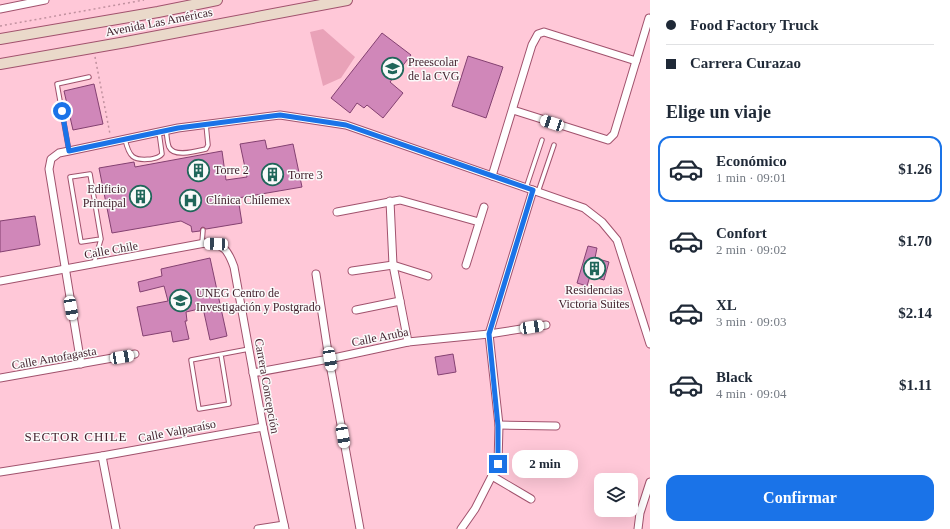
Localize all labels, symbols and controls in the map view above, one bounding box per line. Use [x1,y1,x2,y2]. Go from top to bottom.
street label: Avenida Las Américas [104,5,214,39]
text: Food Factory Truck [690,17,819,33]
place label: Preescolar de la CVG [408,55,460,83]
text: Carrera Curazao [690,55,801,71]
school or university icon: Preescolar de la CVG [379,56,405,82]
route start [53,102,71,120]
text: Elige un viaje [666,102,771,122]
car [539,114,565,132]
icon: car [668,151,704,187]
text: Económico [716,153,787,169]
building icon: Torre 2 [185,157,211,183]
text: $1.26 [898,161,932,177]
building icon: Torre 3 [260,162,286,188]
place label: Torre 2 [214,163,249,177]
place label: Torre 3 [288,168,323,182]
text: 1 min · 09:01 [716,170,786,185]
place label: Edificio Principal [83,182,127,210]
building icon: Edificio Principal [128,183,154,209]
hospital icon: Clínica Chilemex [177,187,203,213]
place label: Clínica Chilemex [206,193,290,207]
icon: car [668,223,704,259]
text: Confort [716,225,767,241]
text: $1.70 [898,233,932,249]
street label: Calle Chile [83,238,139,262]
car [204,238,228,250]
text: 2 min · 09:02 [716,242,786,257]
building icon: Residencias Victoria Suites [581,256,607,282]
place label: Residencias Victoria Suites [559,283,630,311]
place label: UNEG Centro de Investigación y Postgrado [196,286,321,314]
school or university icon: UNEG Centro de Investigación y Postgrado [168,287,194,313]
car [63,295,79,321]
icon: car [668,295,704,331]
text: XL [716,297,737,313]
text: $2.14 [898,305,932,321]
text: 3 min · 09:03 [716,314,786,329]
car [519,319,545,335]
street label: Calle Aruba [350,325,410,349]
street label: Carrera Concepción [252,337,282,435]
street label: Calle Antofagasta [11,344,98,372]
car [322,346,338,372]
car [109,349,135,365]
icon: car [668,367,704,403]
text: Black [716,369,753,385]
text: $1.11 [899,377,932,393]
text: 4 min · 09:04 [716,386,786,401]
street label: Calle Valparaíso [137,417,217,445]
car [335,423,351,449]
district label: SECTOR CHILE [24,429,128,444]
callout: 2 min [512,450,578,478]
route end [489,455,507,473]
text: 2 min [529,456,561,471]
map controls [594,473,638,517]
button: layers [594,473,638,517]
button: Confirmar [666,475,934,521]

